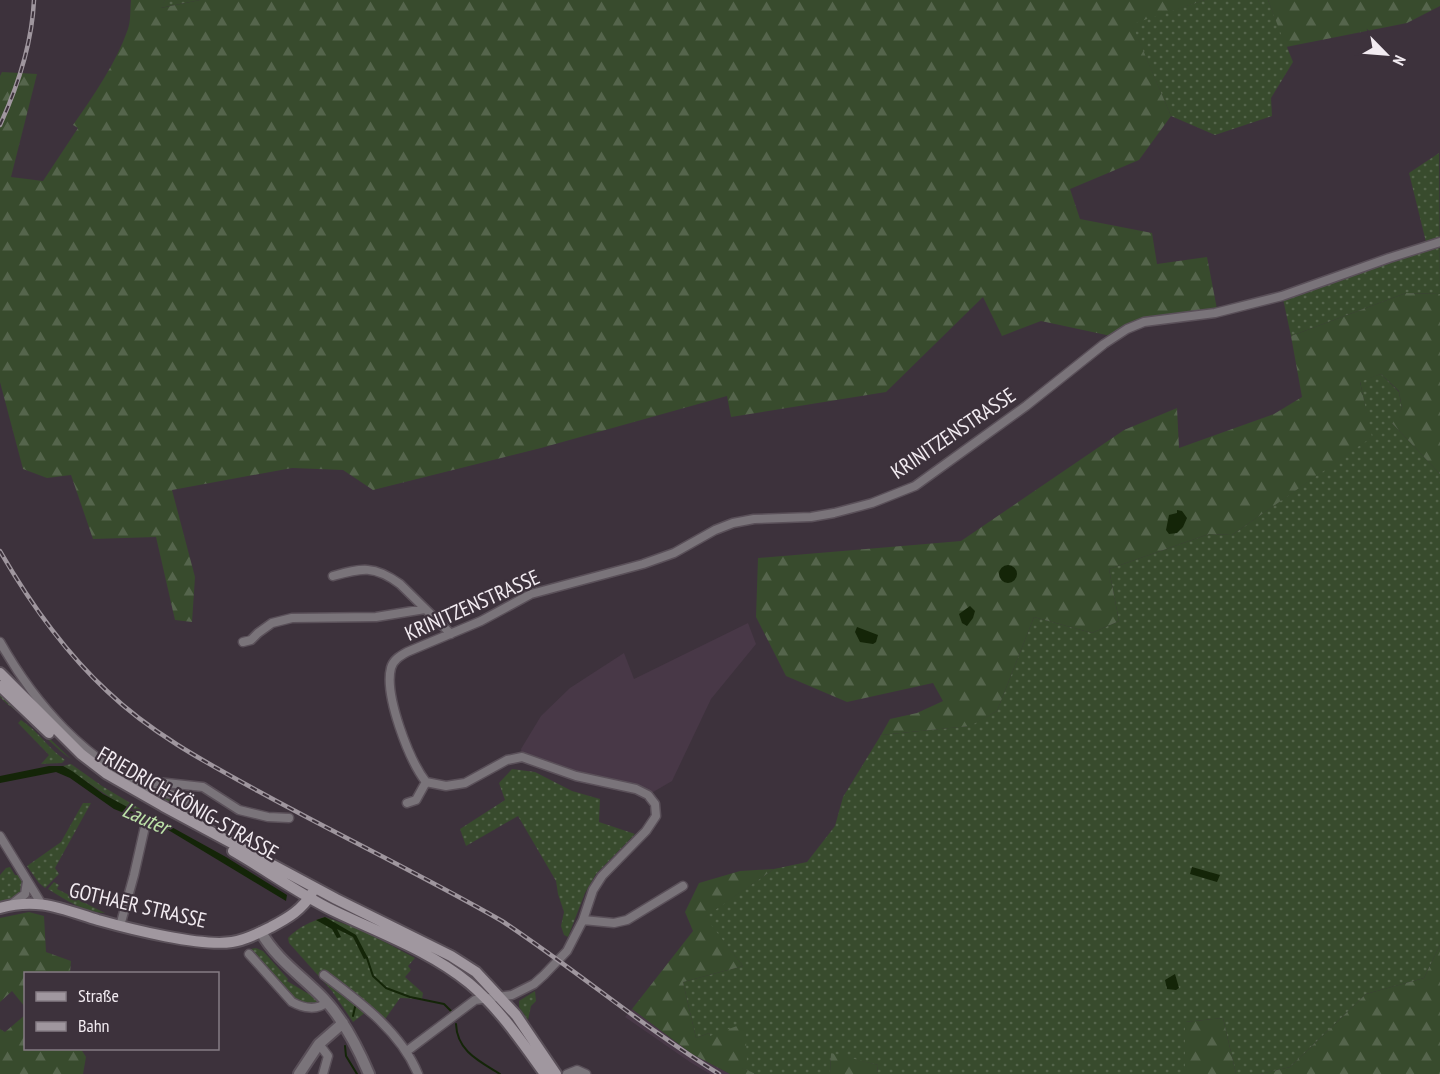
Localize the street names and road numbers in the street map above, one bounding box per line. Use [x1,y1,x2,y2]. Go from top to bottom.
street label: KRINITZENSTRASSE [885,381,1021,485]
street label: KRINITZENSTRASSE [400,563,544,647]
street label: FRIEDRICH-KÖNIG-STRASSE [93,740,283,866]
street label: GOTHAER STRASSE [67,876,209,934]

